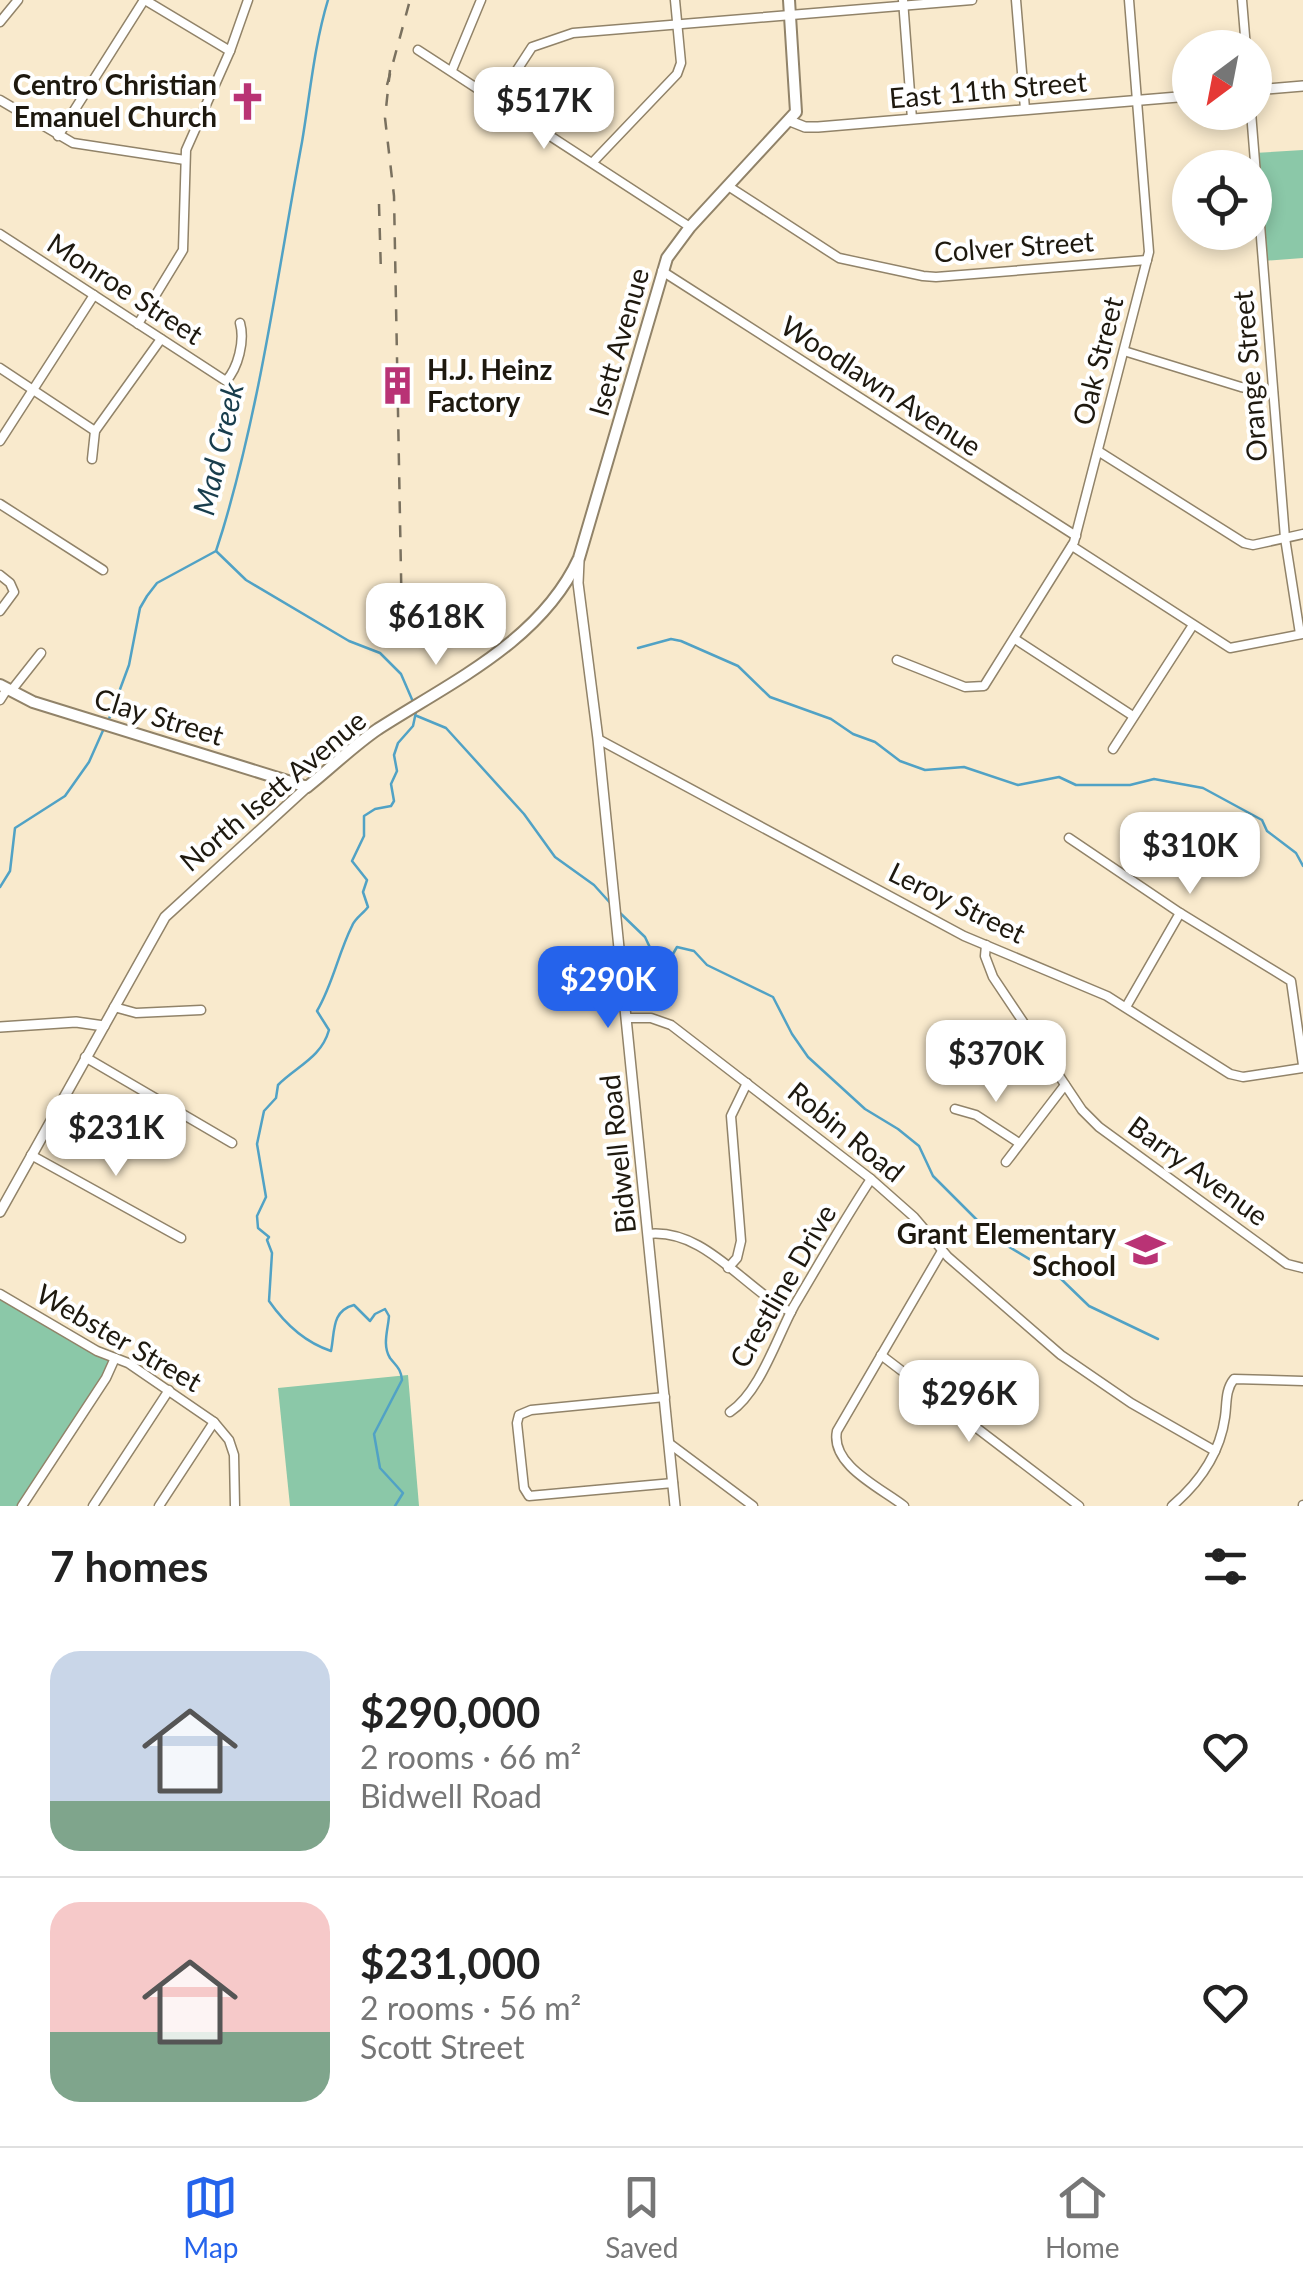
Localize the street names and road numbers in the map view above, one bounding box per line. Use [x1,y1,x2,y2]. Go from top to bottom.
street label: East 11th Street [888,63,1088,115]
street label: Colver Street [933,223,1095,269]
street label: Monroe Street [42,225,210,351]
street label: Isett Avenue [581,264,655,420]
street label: Orange Street [1225,289,1273,463]
street label: Oak Street [1065,293,1129,428]
street label: Woodlawn Avenue [775,308,988,463]
street label: Clay Street [90,680,228,752]
street label: North Isett Avenue [173,703,372,878]
street label: Leroy Street [884,854,1031,950]
street label: Bidwell Road [592,1073,642,1235]
street label: Robin Road [782,1074,912,1188]
street label: Barry Avenue [1122,1108,1275,1232]
street label: Crestline Drive [722,1198,843,1373]
street label: Webster Street [31,1276,208,1398]

